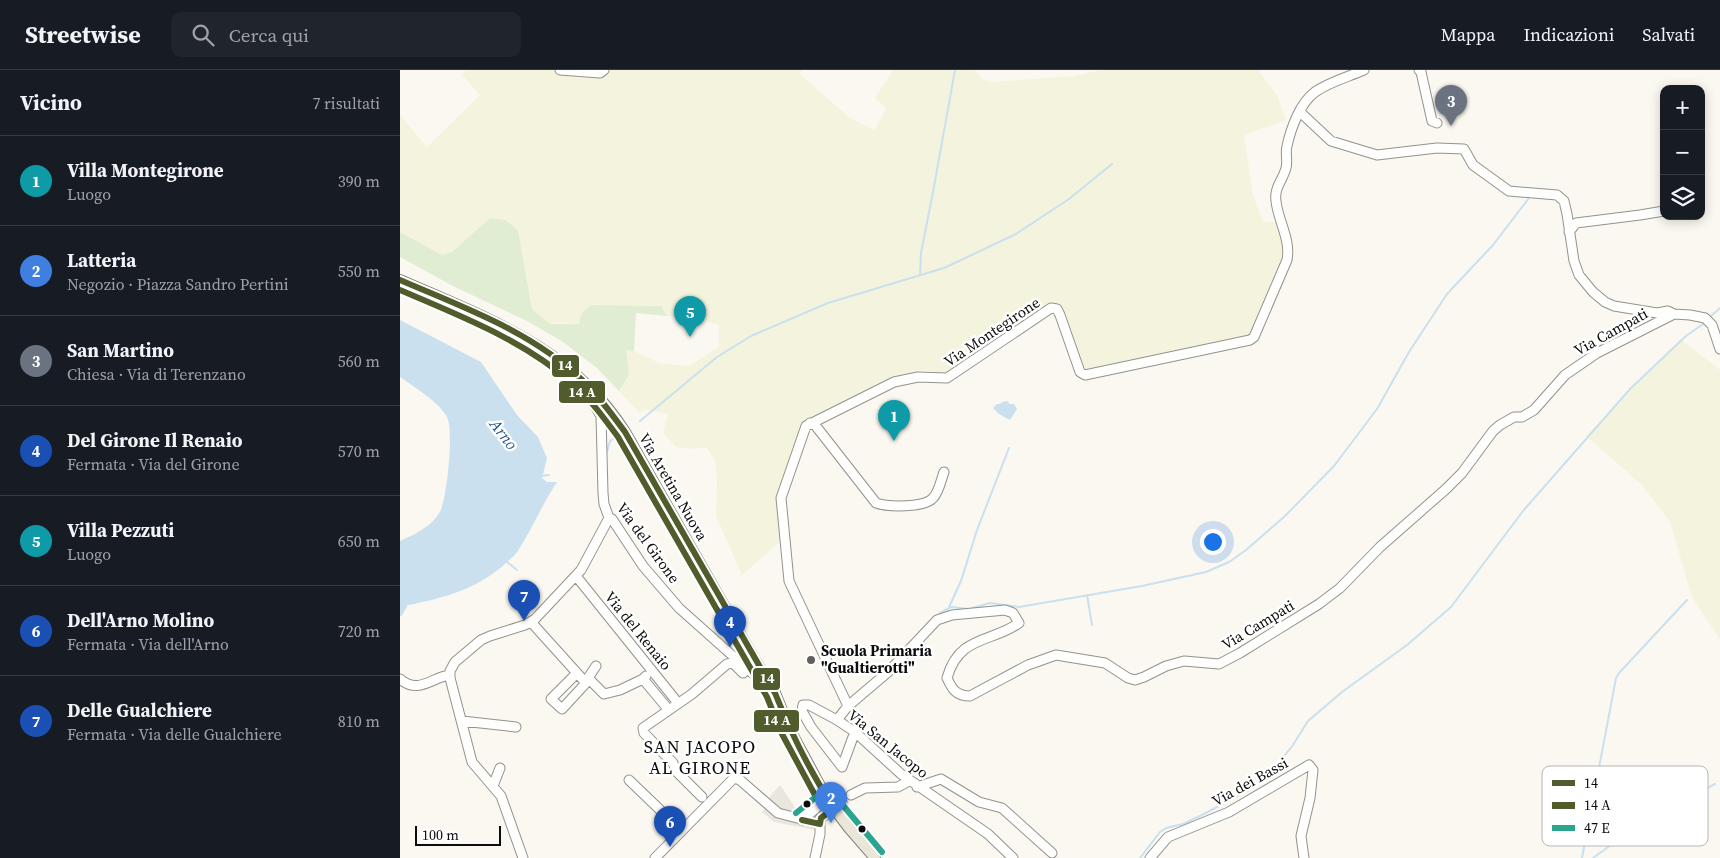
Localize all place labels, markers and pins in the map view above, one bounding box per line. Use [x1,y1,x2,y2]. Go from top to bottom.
pin: 3 [1435,85,1467,126]
pin: 5 [674,296,706,337]
pin: 1 [878,400,910,441]
pin: 7 [508,580,540,621]
pin: 4 [714,606,746,647]
place label: Scuola Primaria "Gualtierotti" [821,640,933,678]
marker: Scuola Primaria "Gualtierotti" [805,654,817,666]
pin: 2 [815,782,847,823]
unlabelled marker [802,799,812,809]
pin: 6 [654,806,686,847]
unlabelled marker [857,824,867,834]

